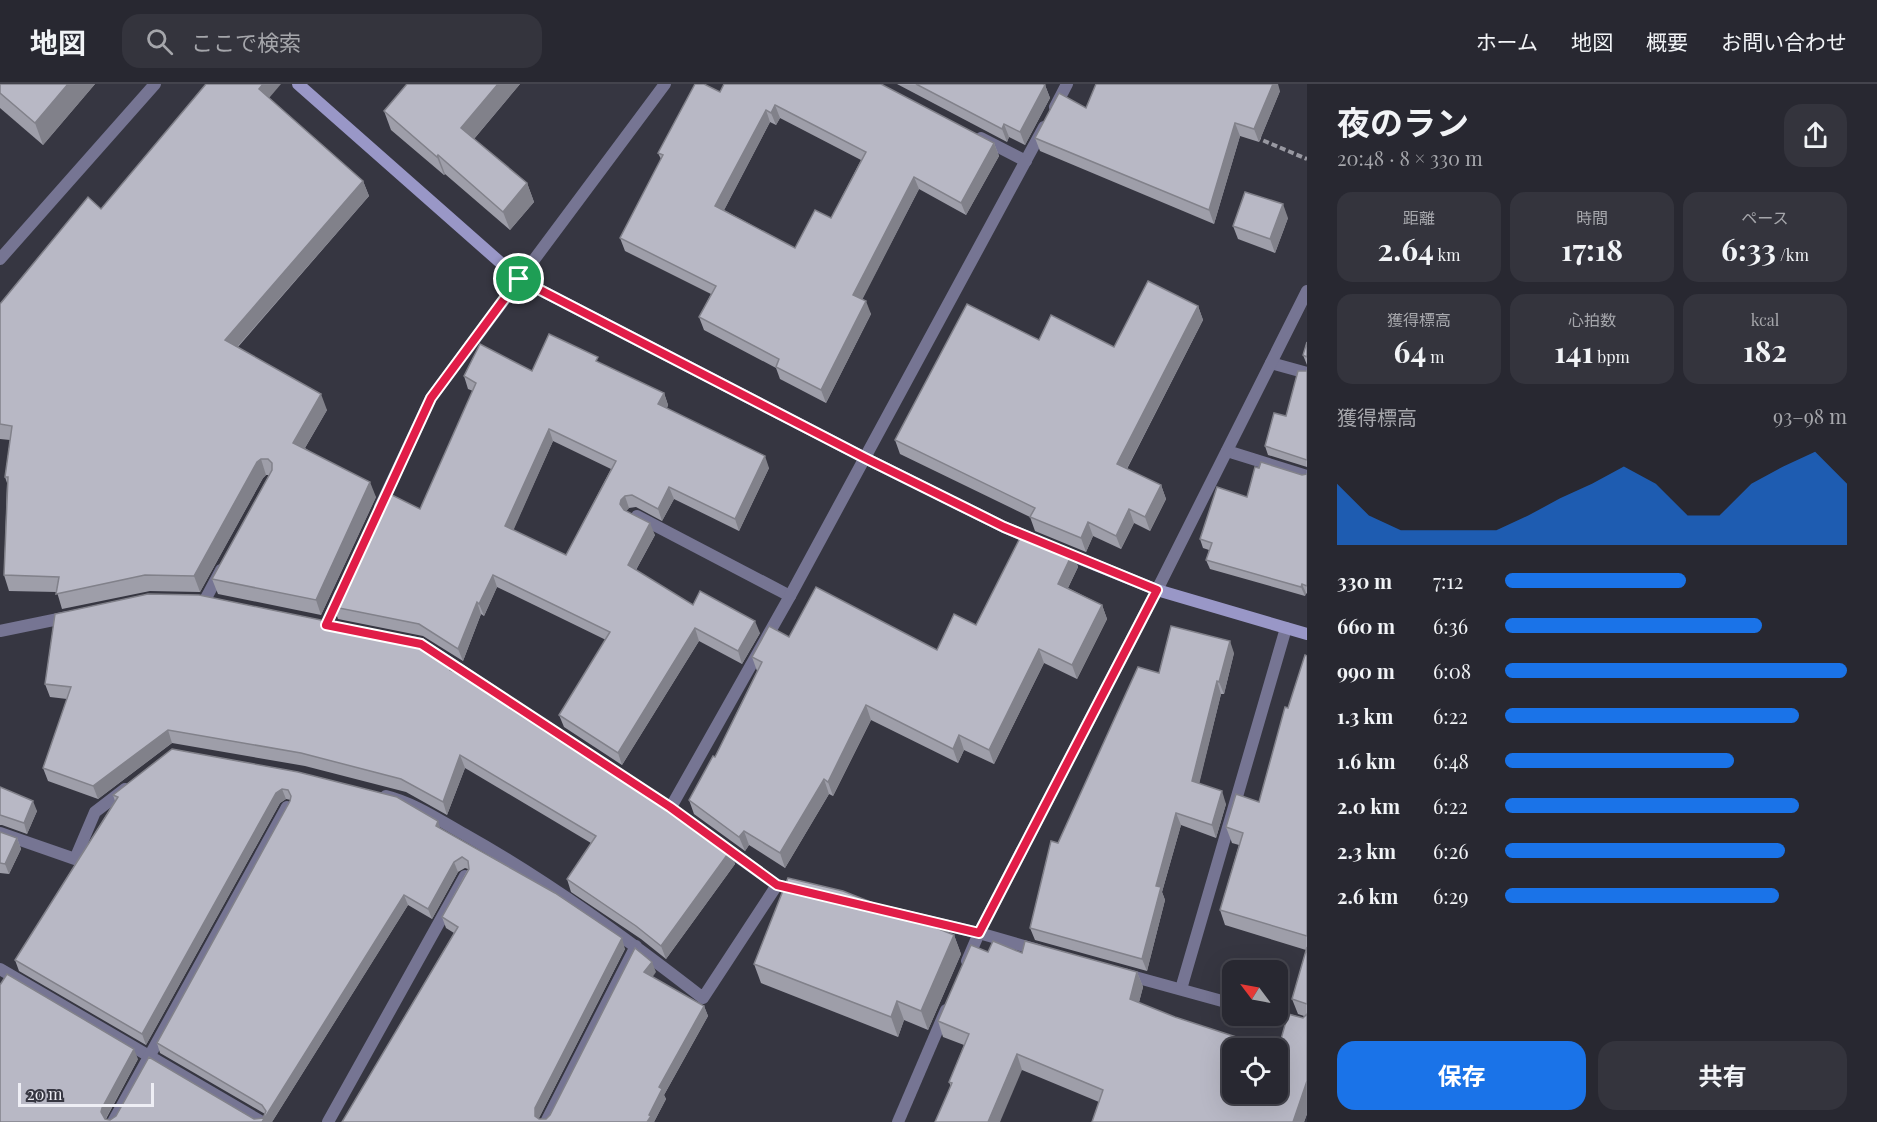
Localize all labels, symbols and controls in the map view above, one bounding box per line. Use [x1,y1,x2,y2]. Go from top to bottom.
search box [122,14,542,68]
text: 地図 [30,23,86,60]
icon: search [143,25,176,58]
text: ここで検索 [191,27,301,57]
text: ホーム [1476,27,1538,55]
text: 地図 [1571,27,1613,55]
text: 概要 [1646,27,1688,55]
text: お問い合わせ [1721,27,1847,55]
text: 夜のラン [1337,99,1469,143]
button: share [1784,104,1847,167]
text: 20:48 · 8 × 330 m [1337,144,1483,171]
text: 距離 [1403,207,1435,228]
text: 時間 [1576,207,1608,228]
text: ペース [1741,207,1789,228]
text: 2.64 [1378,229,1434,269]
text: 17:18 [1561,229,1623,269]
text: 6:33 [1721,229,1776,269]
text: km [1434,244,1460,265]
text: /km [1776,244,1809,265]
pin [493,253,544,304]
icon: arrive [502,262,535,295]
text: 獲得標高 [1387,309,1451,330]
text: 心拍数 [1568,309,1616,330]
text: kcal [1751,309,1779,330]
text: 182 [1743,330,1787,370]
text: 64 [1394,331,1426,371]
text: 141 [1554,331,1593,371]
text: m [1426,346,1444,367]
text: bpm [1593,346,1630,367]
text: 93–98 m [1773,402,1847,429]
text: 獲得標高 [1337,403,1417,430]
text: 330 m [1337,567,1392,594]
text: 7:12 [1433,567,1463,594]
text: 660 m [1337,612,1395,639]
text: 6:36 [1433,612,1468,639]
text: 990 m [1337,657,1395,684]
text: 6:08 [1433,657,1471,684]
text: 1.3 km [1337,702,1393,729]
text: 6:22 [1433,702,1468,729]
text: 1.6 km [1337,747,1396,774]
text: 6:48 [1433,747,1469,774]
text: 2.0 km [1337,792,1400,819]
text: 6:22 [1433,792,1468,819]
text: 2.3 km [1337,837,1396,864]
text: 6:26 [1433,837,1469,864]
text: 2.6 km [1337,882,1398,909]
text: 6:29 [1433,882,1468,909]
north arrow [1222,960,1288,1026]
map controls [1222,960,1288,1104]
button: locate [1222,1038,1288,1104]
button: 保存 [1337,1041,1586,1110]
button: 共有 [1598,1041,1847,1110]
scale bar [18,1080,154,1108]
text: 20 m [27,1083,62,1104]

